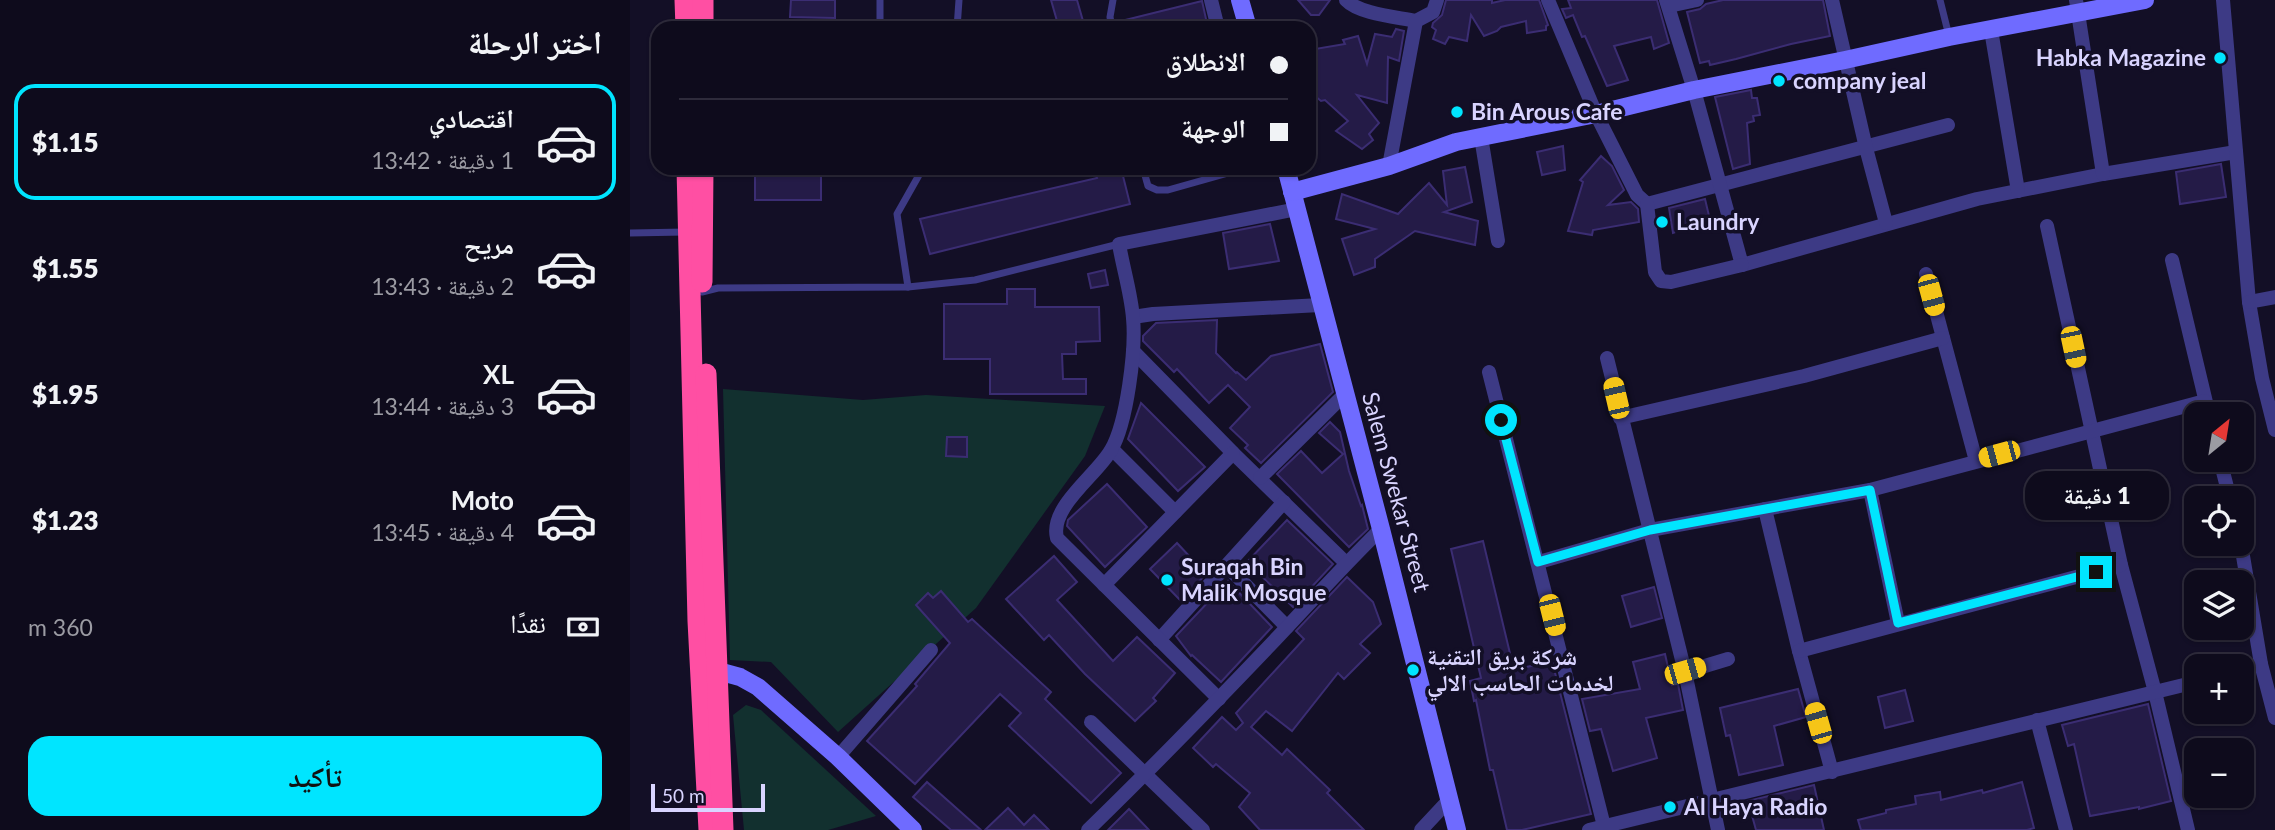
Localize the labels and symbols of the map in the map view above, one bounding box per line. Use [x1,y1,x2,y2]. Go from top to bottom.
place label: Habka Magazine [2036,43,2206,71]
marker: Habka Magazine [2212,50,2228,66]
place label: company jeal [1793,66,1926,94]
marker: company jeal [1771,73,1787,89]
place label: Bin Arous Cafe [1471,97,1623,125]
marker: Bin Arous Cafe [1449,104,1465,120]
place label: Laundry [1676,207,1760,235]
marker: Laundry [1654,214,1670,230]
car [1916,272,1947,318]
car [2059,324,2088,370]
car [1602,375,1631,421]
street label: Salem Swekar Street [1357,389,1437,595]
north arrow [2184,402,2254,472]
route start [1485,404,1517,436]
car [1976,438,2023,470]
callout: 1 دقيقة [2024,470,2168,520]
place label: Suraqah Bin Malik Mosque [1181,552,1327,606]
route end [2080,556,2112,588]
marker: Suraqah Bin Malik Mosque [1159,572,1175,588]
car [1537,592,1568,638]
place label: شركة بريق التقنية لخدمات الحاسب الالي [1427,642,1614,702]
car [1662,655,1709,687]
marker: شركة بريق التقنية لخدمات الحاسب الالي [1405,662,1421,678]
car [1803,700,1834,746]
scale bar [651,781,765,813]
place label: Al Haya Radio [1683,792,1828,820]
marker: Al Haya Radio [1662,799,1678,815]

